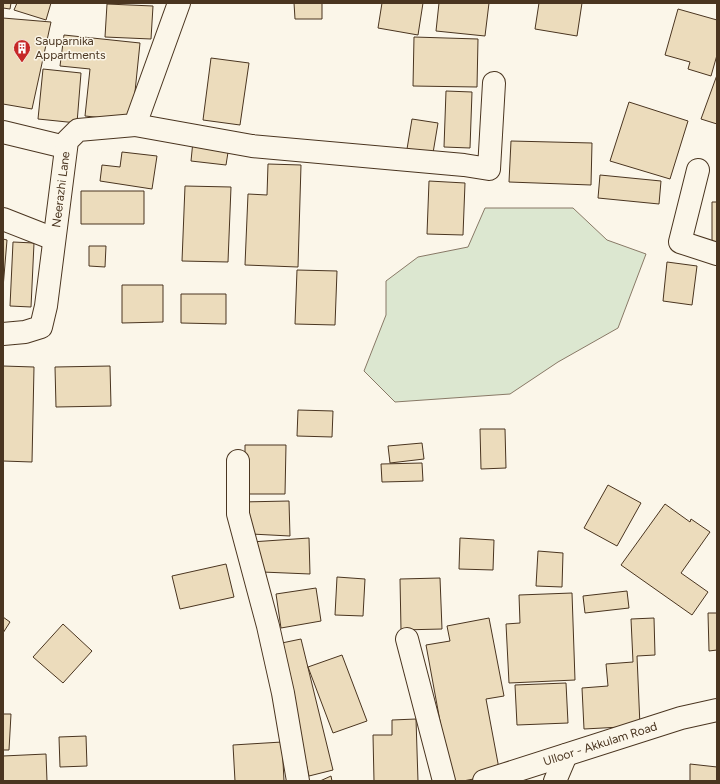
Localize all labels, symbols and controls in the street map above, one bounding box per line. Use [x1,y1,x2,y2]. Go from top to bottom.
place label: Sauparnika Appartments [35,34,106,62]
building icon: Sauparnika Appartments [12,38,32,63]
street label: Neerazhi Lane [49,150,73,228]
street label: Ulloor - Akkulam Road [541,719,659,769]

